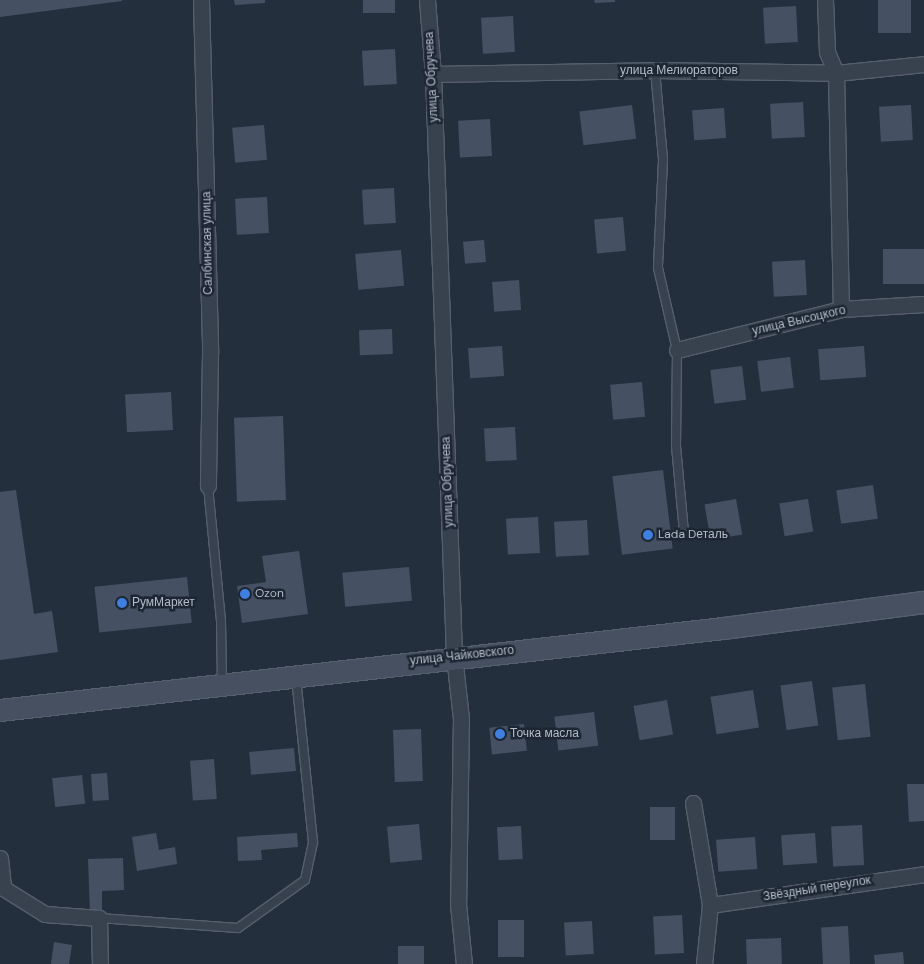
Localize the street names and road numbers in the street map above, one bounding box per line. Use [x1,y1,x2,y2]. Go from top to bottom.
street label: улица Обручева [422,31,442,123]
street label: улица Мелиораторов [620,64,738,78]
street label: Салбинская улица [200,191,216,295]
street label: улица Высоцкого [751,303,847,339]
street label: улица Обручева [439,436,457,528]
street label: улица Чайковского [409,643,515,669]
street label: Звёздный переулок [762,873,872,905]

